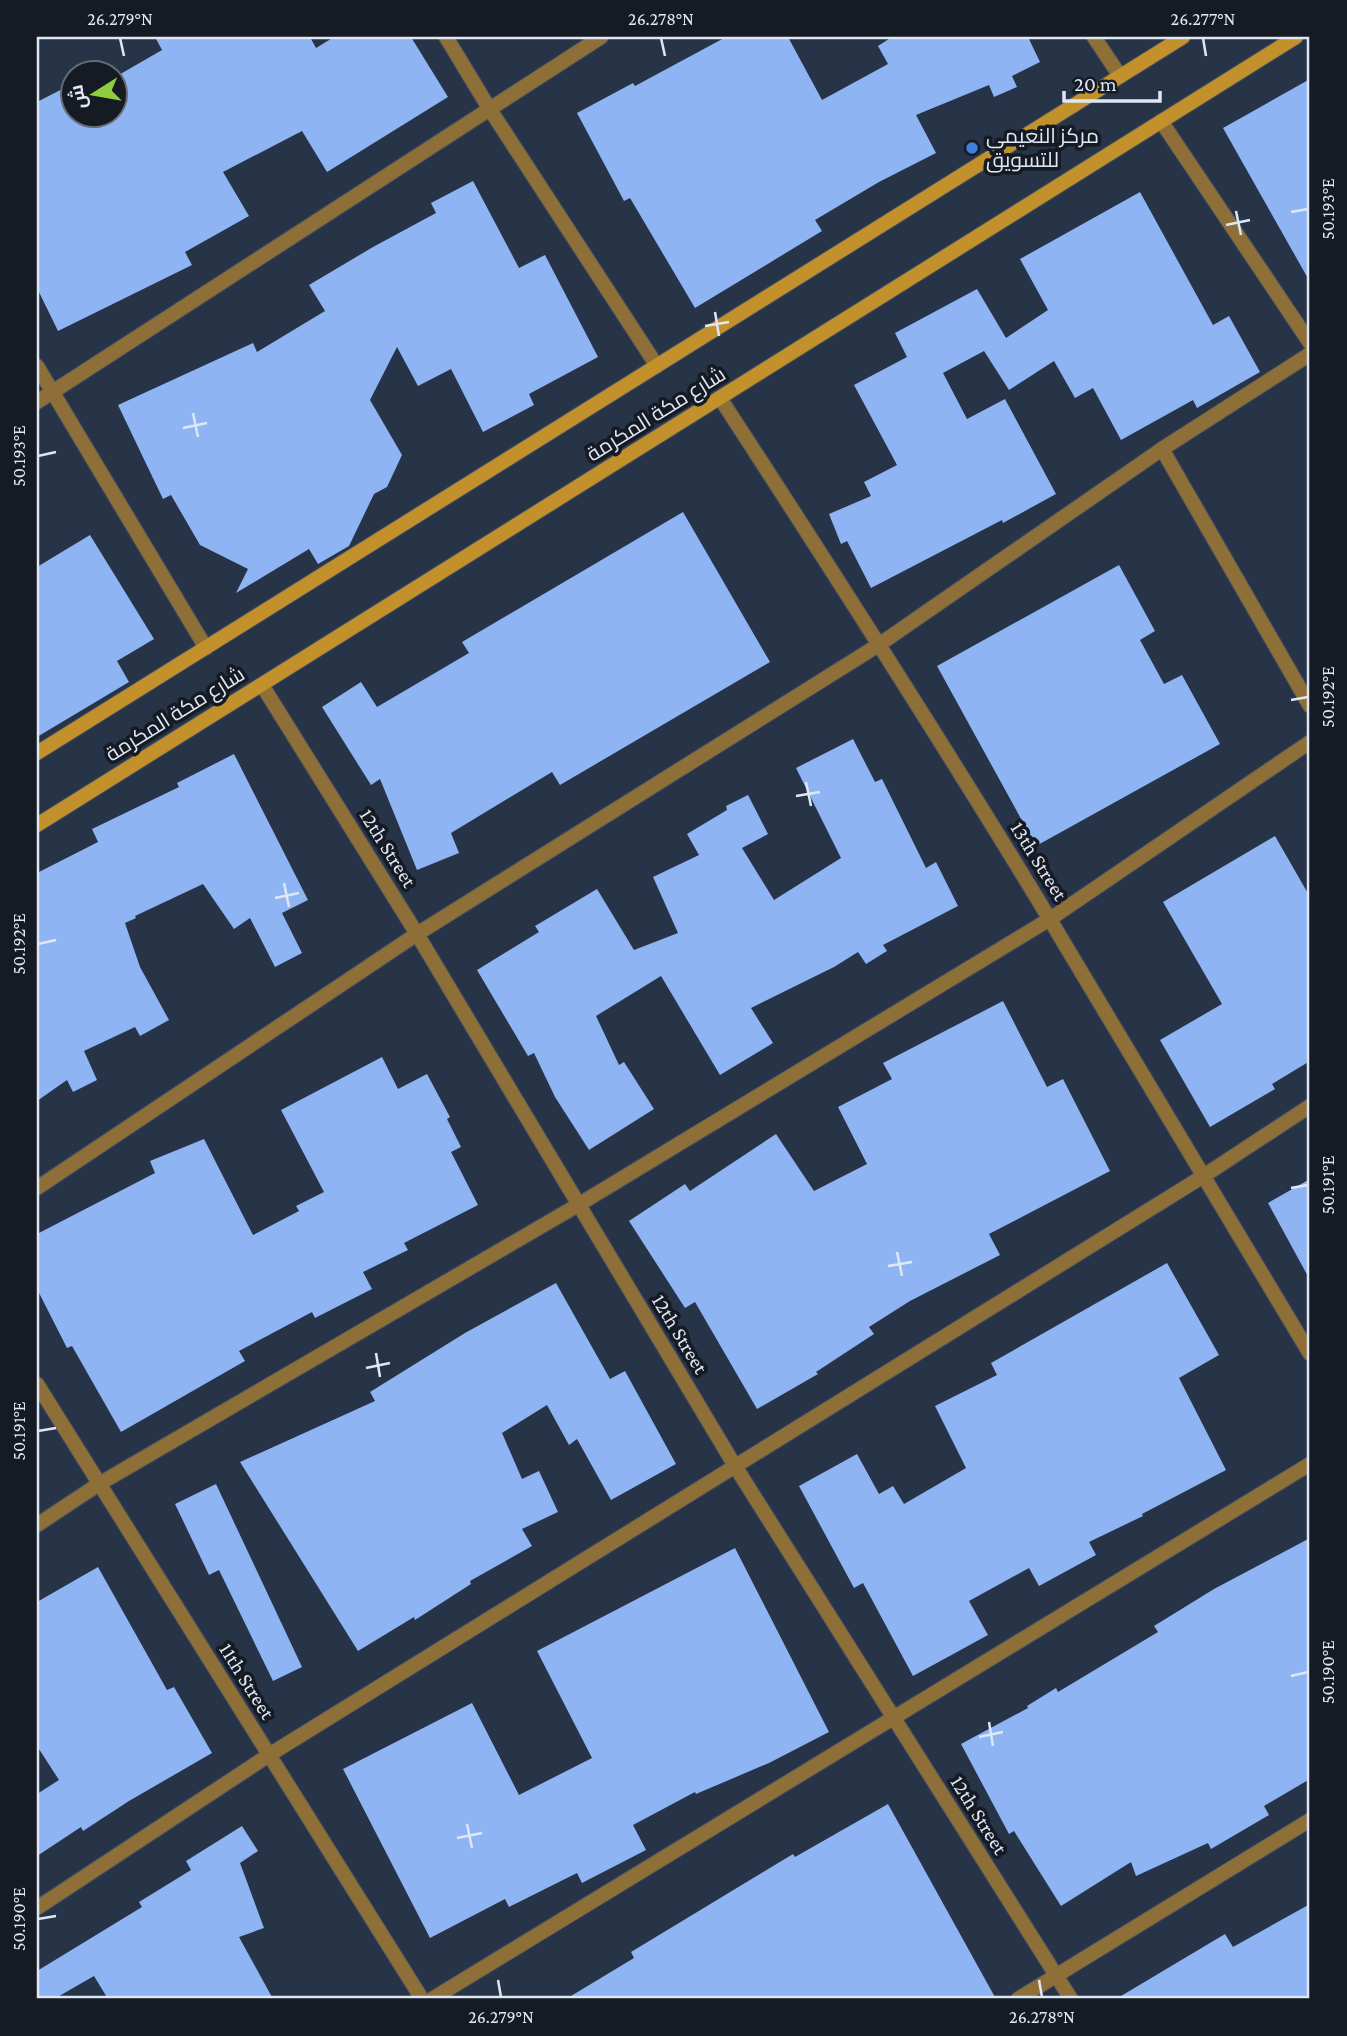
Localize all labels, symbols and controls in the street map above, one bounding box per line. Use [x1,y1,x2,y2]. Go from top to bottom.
text: 26.279°N [87,9,153,29]
text: 26.278°N [628,9,694,29]
text: 26.277°N [1171,9,1236,29]
north arrow [60,60,130,130]
scale bar [1064,60,1160,104]
text: 20 m [1074,72,1117,96]
text: ش [65,83,91,111]
place label: مركز النعيمي للتسويق [986,124,1099,173]
marker: مركز النعيمي للتسويق [964,140,980,156]
text: 50.193°E [1318,178,1338,240]
street label: شارع مكة المكرمة [582,362,731,468]
text: 50.193°E [9,425,29,487]
street label: شارع مكة المكرمة [101,662,250,768]
text: 50.192°E [1318,666,1338,728]
street label: 12th Street [354,804,422,893]
street label: 13th Street [1005,817,1073,906]
text: 50.192°E [9,913,29,975]
text: 50.191°E [1318,1155,1338,1215]
street label: 12th Street [647,1290,714,1379]
text: 50.191°E [9,1401,29,1461]
street label: 11th Street [214,1638,280,1724]
text: 50.190°E [1318,1640,1338,1704]
street label: 12th Street [945,1771,1013,1860]
text: 50.190°E [9,1887,29,1951]
text: 26.279°N [468,2007,534,2027]
text: 26.278°N [1009,2007,1075,2027]

